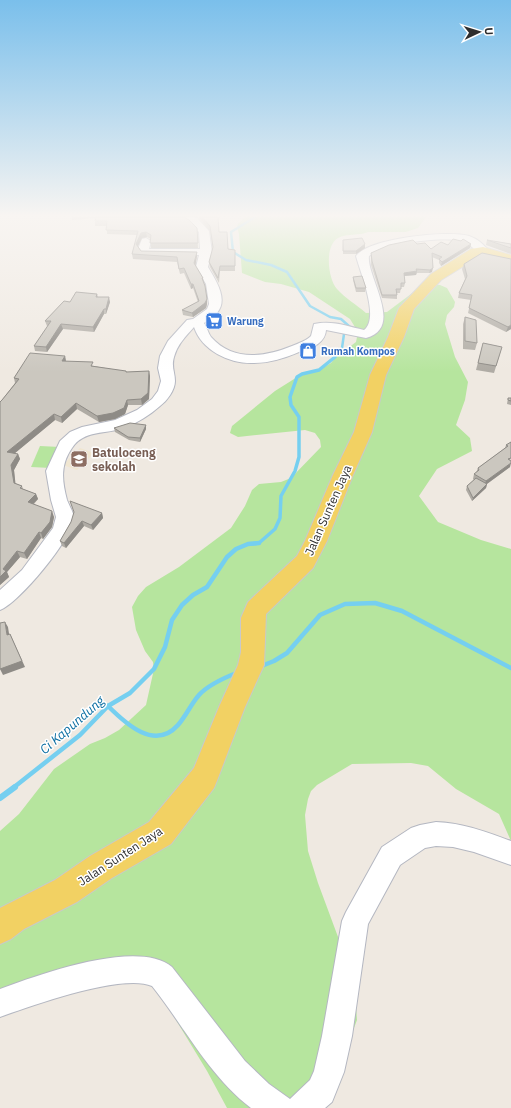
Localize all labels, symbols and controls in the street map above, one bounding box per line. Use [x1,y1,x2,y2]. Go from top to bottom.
north arrow [459,12,499,52]
text: U [482,27,496,36]
supermarket icon: Warung [204,311,224,331]
place label: Warung [227,315,264,328]
shop icon: Rumah Kompos [298,341,318,361]
place label: Rumah Kompos [321,345,395,358]
place label: Batuloceng sekolah [92,445,156,474]
school or university icon: Batuloceng sekolah [69,449,89,469]
street label: Jalan Sunten Jaya [301,462,355,558]
water label: Ci Kapundung [36,691,109,758]
street label: Jalan Sunten Jaya [75,823,165,889]

